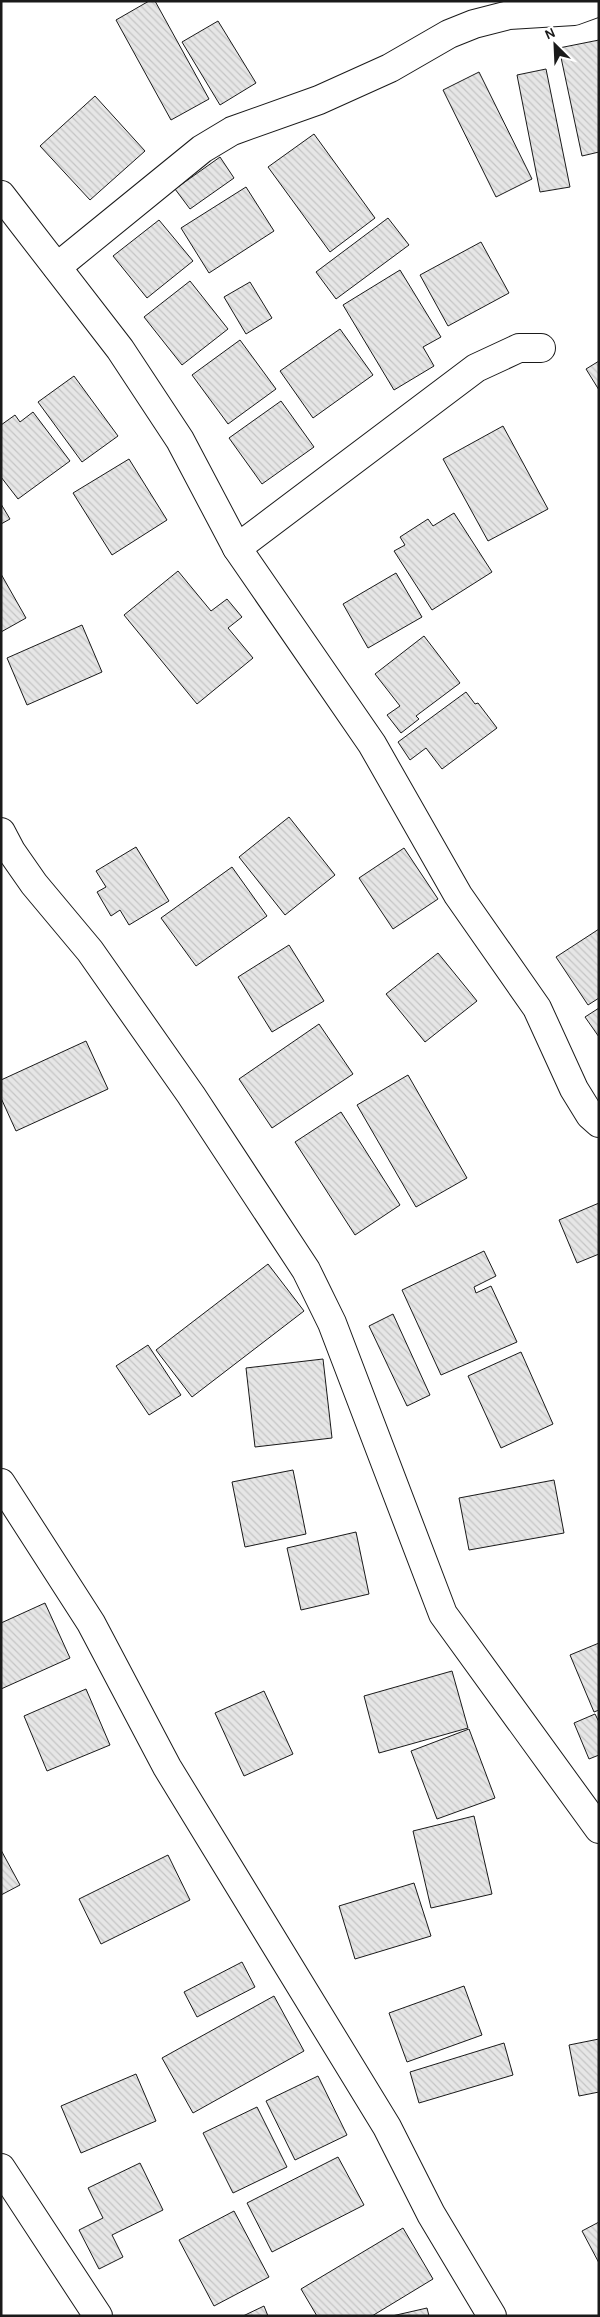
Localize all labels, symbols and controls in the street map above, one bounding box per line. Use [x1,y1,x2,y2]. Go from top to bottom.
north arrow [530,20,580,70]
text: N [542,24,558,43]

